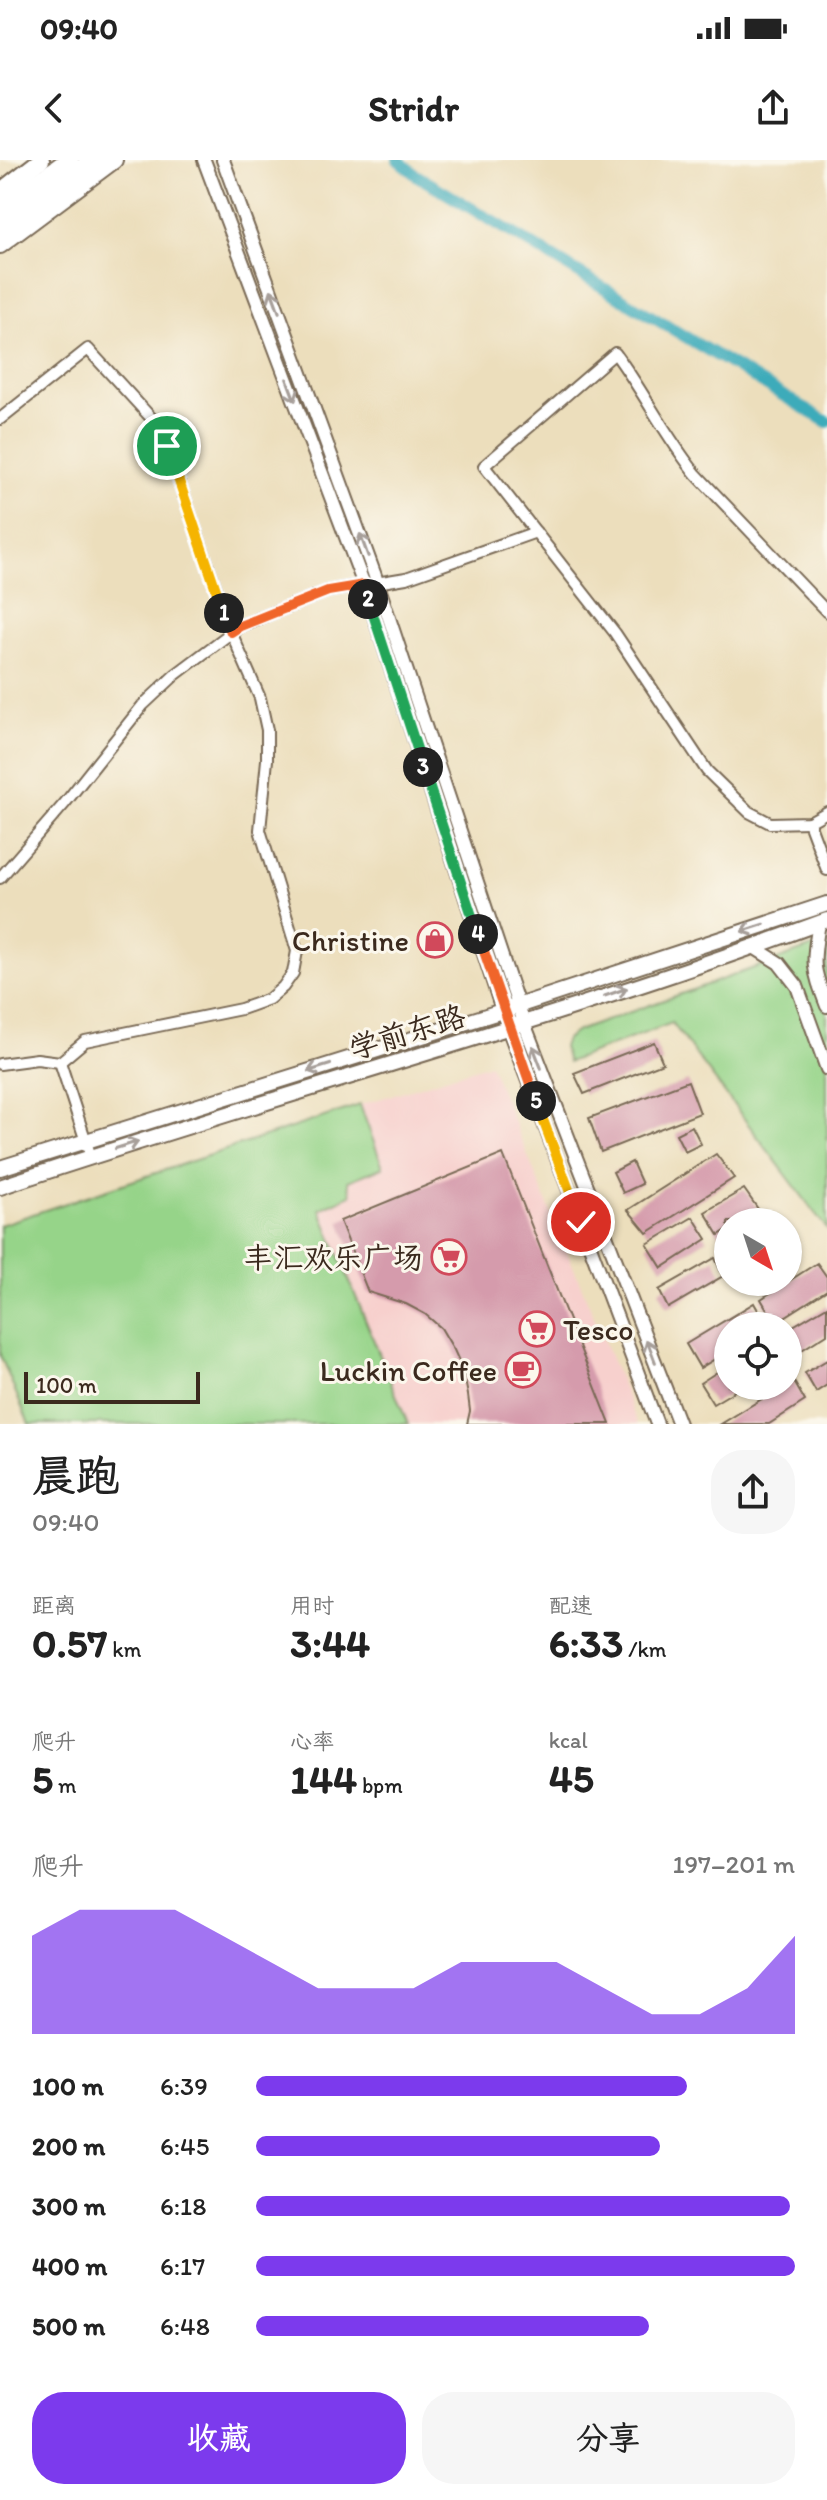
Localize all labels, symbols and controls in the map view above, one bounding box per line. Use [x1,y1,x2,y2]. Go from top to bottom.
text: 09:40 [40,10,118,47]
icon: back [32,86,76,130]
icon: share [751,86,795,130]
text: Stridr [368,87,459,130]
one-way arrow [266,289,281,314]
one-way arrow [284,377,299,402]
pin [133,412,201,480]
icon: arrive [145,424,189,468]
one-way arrow [356,533,370,558]
pin: 2 [348,579,388,619]
text: 2 [362,585,374,612]
pin: 1 [204,593,244,633]
text: 1 [219,599,229,626]
pin: 3 [403,747,443,787]
text: 3 [417,753,429,780]
pin: 4 [458,914,498,954]
text: 4 [471,920,485,947]
shop icon: Christine [416,921,454,959]
place label: Christine [292,922,409,959]
one-way arrow [741,922,766,936]
one-way arrow [603,983,628,998]
street label: 学前东路 [344,997,470,1067]
one-way arrow [529,1045,543,1070]
one-way arrow [307,1062,332,1076]
pin: 5 [516,1081,556,1121]
text: 5 [530,1087,542,1114]
one-way arrow [115,1137,140,1152]
pin [547,1188,615,1256]
icon: check [559,1200,603,1244]
north arrow [714,1208,802,1296]
map controls [714,1208,802,1400]
supermarket icon: 丰汇欢乐广场 [430,1238,468,1276]
place label: 丰汇欢乐广场 [243,1239,423,1276]
supermarket icon: Tesco [518,1310,556,1348]
place label: Tesco [563,1311,633,1348]
button: locate [714,1312,802,1400]
one-way arrow [643,1339,657,1364]
cafe icon: Luckin Coffee [504,1351,542,1389]
place label: Luckin Coffee [320,1352,497,1389]
scale bar [24,1368,200,1404]
text: 100 m [36,1372,97,1399]
text: 晨跑 [32,1449,120,1502]
button: share [711,1450,795,1534]
text: 09:40 [32,1506,100,1538]
text: 距离 [32,1592,76,1619]
text: 用时 [290,1592,334,1619]
text: 配速 [549,1592,593,1619]
text: 0.57 [32,1619,107,1667]
text: 3:44 [290,1619,370,1667]
text: 6:33 [549,1619,623,1667]
text: km [107,1636,141,1663]
text: /km [623,1636,667,1663]
text: kcal [549,1727,588,1754]
text: 爬升 [32,1728,76,1755]
text: 心率 [290,1728,334,1755]
text: 45 [549,1754,594,1802]
text: 5 [32,1755,53,1803]
text: 144 [290,1755,357,1803]
text: m [53,1772,76,1799]
text: bpm [357,1772,403,1799]
text: 197–201 m [672,1848,795,1880]
text: 爬升 [32,1850,84,1882]
text: 100 m [32,2070,104,2102]
text: 6:39 [160,2070,208,2102]
text: 200 m [32,2130,105,2162]
text: 6:45 [160,2130,209,2162]
text: 300 m [32,2190,106,2222]
text: 6:18 [160,2190,206,2222]
text: 400 m [32,2250,107,2282]
text: 6:17 [160,2250,205,2282]
text: 500 m [32,2310,105,2342]
text: 6:48 [160,2310,210,2342]
button: 收藏 [32,2392,406,2484]
button: 分享 [422,2392,795,2484]

